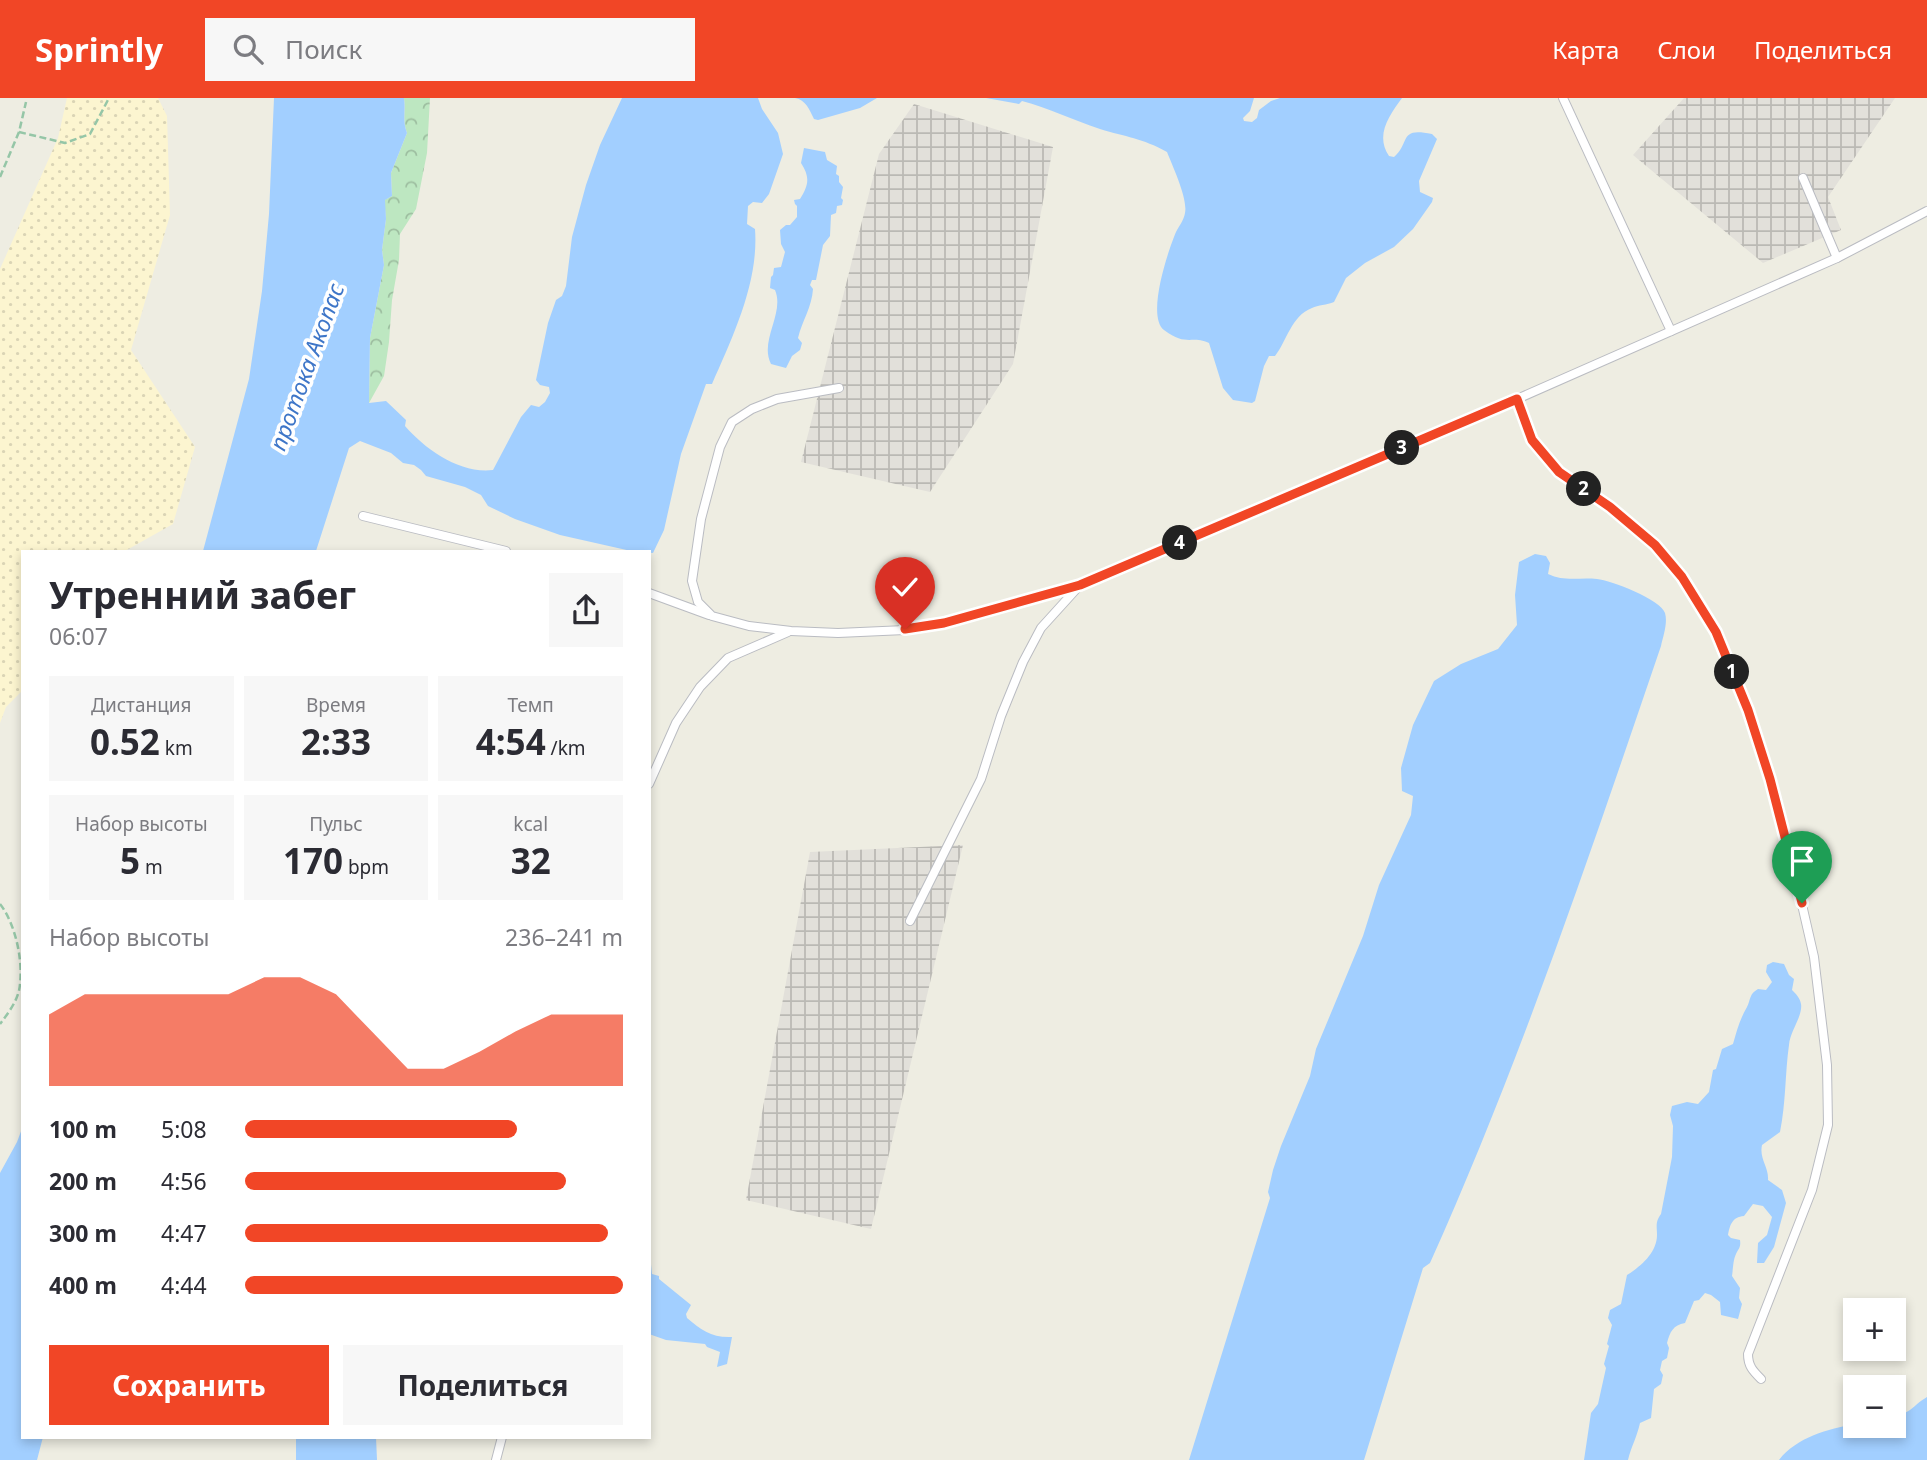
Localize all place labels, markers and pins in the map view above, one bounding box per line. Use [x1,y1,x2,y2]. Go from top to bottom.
pin: 3 [1384,430,1420,466]
pin: 2 [1566,472,1602,506]
pin: 4 [1162,526,1198,560]
pin [875,557,935,629]
pin: 1 [1714,654,1750,690]
pin [1772,831,1832,903]

